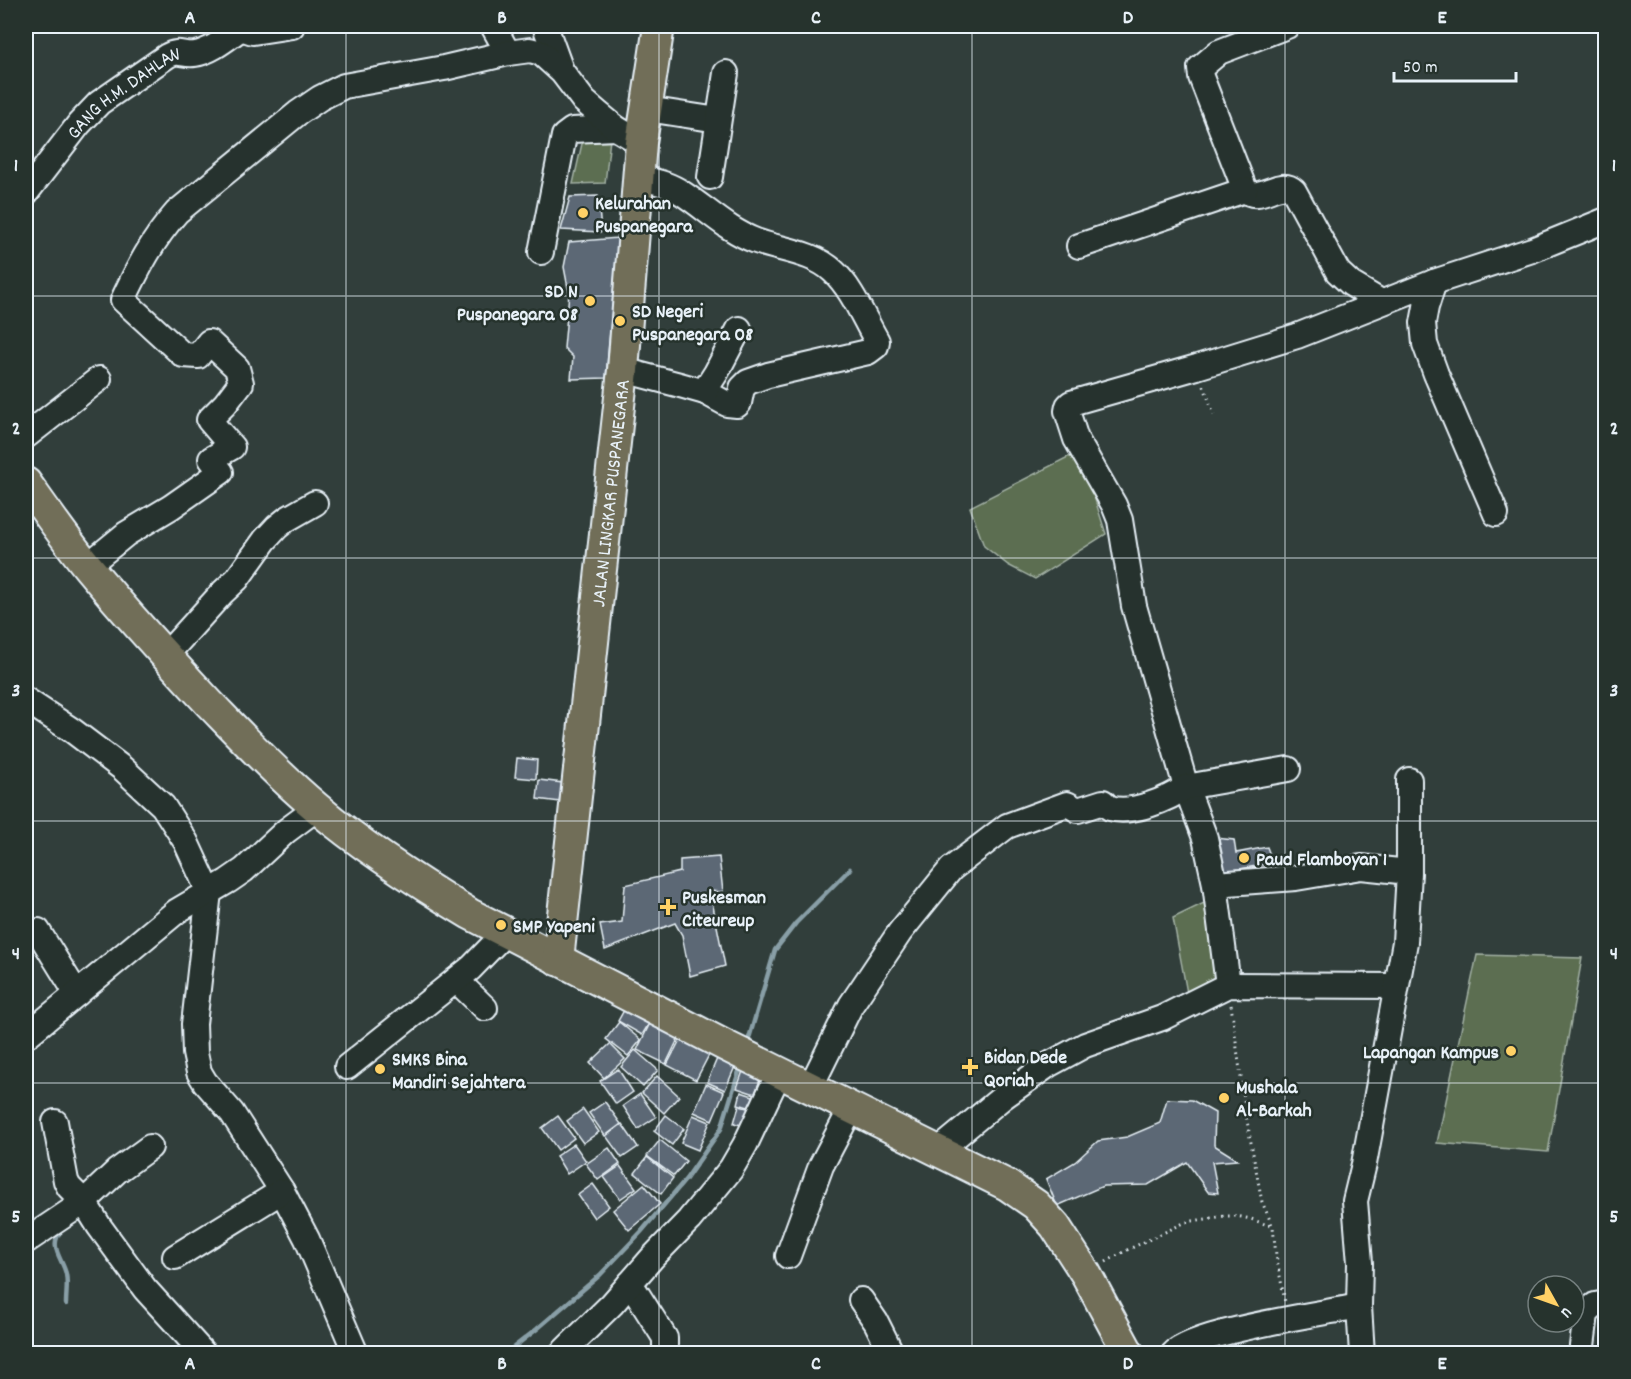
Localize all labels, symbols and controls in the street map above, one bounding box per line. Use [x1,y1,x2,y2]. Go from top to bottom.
text: A [185,5,196,33]
text: B [497,5,507,33]
text: C [811,5,821,33]
text: D [1123,5,1134,33]
text: E [1437,5,1447,33]
street label: GANG H.M. DAHLAN [61,41,182,146]
scale bar [1394,45,1516,83]
text: 50 m [1403,56,1438,81]
text: 1 [14,153,18,181]
text: 1 [1612,153,1616,181]
place label: Kelurahan Puspanegara [595,191,693,242]
marker: Kelurahan Puspanegara [576,206,590,220]
place label: SD N Puspanegara 08 [457,279,578,330]
marker: SD N Puspanegara 08 [583,294,597,308]
place label: SD Negeri Puspanegara 08 [632,299,753,350]
marker: SD Negeri Puspanegara 08 [613,314,627,328]
street label: JALAN LINGKAR PUSPANEGARA [586,378,639,608]
text: 2 [12,416,20,444]
text: 2 [1610,416,1618,444]
text: 3 [12,678,20,706]
text: 3 [1610,678,1618,706]
place label: Paud Flamboyan 1 [1256,847,1387,875]
marker: Paud Flamboyan 1 [1237,851,1251,865]
place label: Puskesman Citeureup [682,885,766,936]
marker: Puskesman Citeureup [659,898,677,916]
place label: SMP Yapeni [513,914,595,942]
marker: SMP Yapeni [494,918,508,932]
text: 4 [12,941,20,969]
text: 4 [1610,941,1618,969]
place label: Lapangan Kampus [1363,1040,1499,1068]
marker: Lapangan Kampus [1504,1044,1518,1058]
place label: Bidan Dede Qoriah [984,1045,1067,1096]
place label: SMKS Bina Mandiri Sejahtera [392,1047,526,1098]
marker: Bidan Dede Qoriah [961,1058,979,1076]
marker: SMKS Bina Mandiri Sejahtera [373,1062,387,1076]
place label: Mushala Al-Barkah [1236,1075,1312,1126]
marker: Mushala Al-Barkah [1217,1091,1231,1105]
text: 5 [11,1204,21,1232]
text: 5 [1609,1204,1619,1232]
north arrow [1526,1274,1586,1334]
text: U [1554,1302,1577,1323]
text: A [185,1351,196,1379]
text: B [497,1351,507,1379]
text: C [811,1351,821,1379]
text: D [1123,1351,1134,1379]
text: E [1437,1351,1447,1379]

